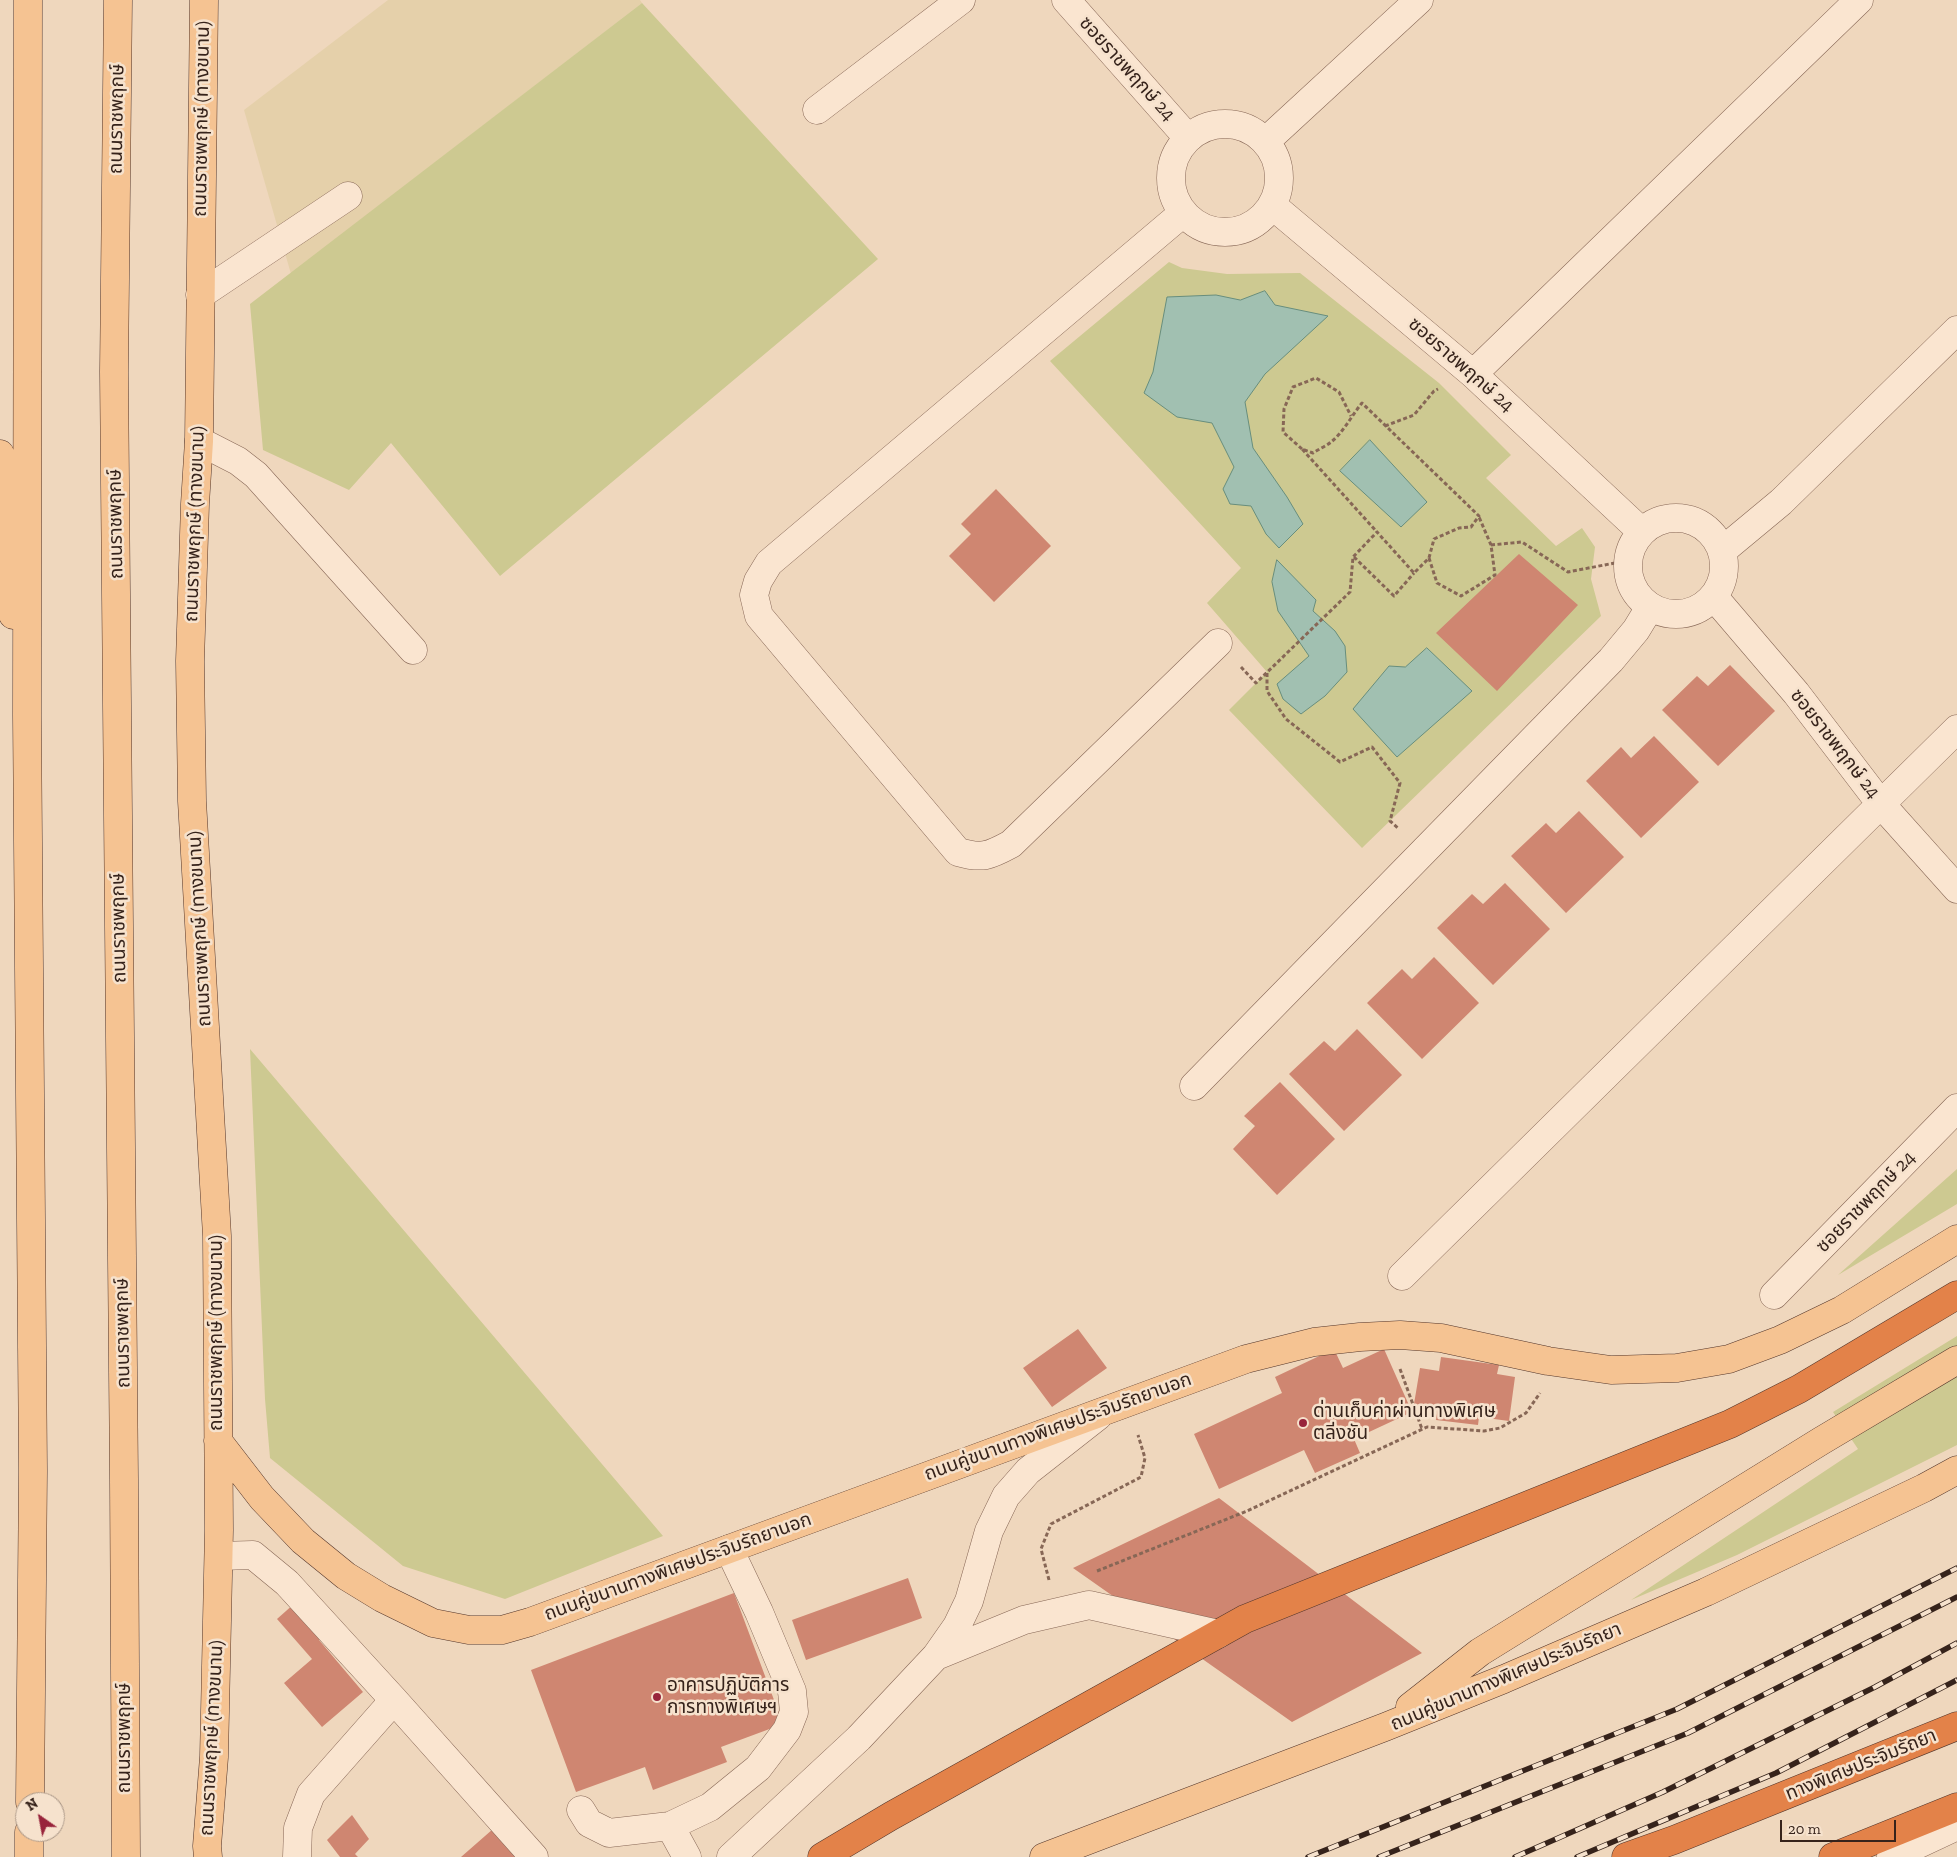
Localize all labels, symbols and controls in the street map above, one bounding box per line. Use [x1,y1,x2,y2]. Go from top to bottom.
street label: ซอยราชพฤกษ์ 24 [1074,12,1180,126]
street label: ถนนราชพฤกษ์ (ทางขนาน) [189,21,215,217]
street label: ถนนราชพฤกษ์ [105,64,129,174]
street label: ซอยราชพฤกษ์ 24 [1403,313,1519,417]
street label: ถนนราชพฤกษ์ (ทางขนาน) [180,426,210,622]
street label: ถนนราชพฤกษ์ [104,469,128,579]
street label: ซอยราชพฤกษ์ 24 [1785,685,1885,803]
street label: ถนนราชพฤกษ์ (ทางขนาน) [183,831,217,1027]
street label: ถนนราชพฤกษ์ [107,873,131,983]
street label: ซอยราชพฤกษ์ 24 [1812,1146,1920,1258]
street label: ถนนราชพฤกษ์ (ทางขนาน) [206,1235,228,1431]
street label: ถนนราชพฤกษ์ [111,1278,135,1388]
street label: ถนนคู่ขนานทางพิเศษประจิมรัถยานอก [921,1368,1195,1486]
place label: ด่านเก็บค่าผ่านทางพิเศษ ตลิ่งชัน [1313,1401,1496,1445]
marker: ด่านเก็บค่าผ่านทางพิเศษ ตลิ่งชัน [1297,1417,1309,1429]
street label: ถนนคู่ขนานทางพิเศษประจิมรัถยานอก [541,1508,815,1626]
street label: ถนนคู่ขนานทางพิเศษประจิมรัถยา [1387,1618,1625,1736]
street label: ถนนราชพฤกษ์ (ทางขนาน) [195,1640,229,1836]
place label: อาคารปฏิบัติการ การทางพิเศษฯ [667,1675,789,1719]
street label: ถนนราชพฤกษ์ [114,1683,136,1793]
marker: อาคารปฏิบัติการ การทางพิเศษฯ [651,1691,663,1703]
street label: ทางพิเศษประจิมรัถยา [1782,1724,1940,1806]
north arrow [15,1792,65,1842]
text: N [23,1795,41,1815]
scale bar [1782,1810,1898,1842]
text: 20 m [1788,1820,1821,1838]

